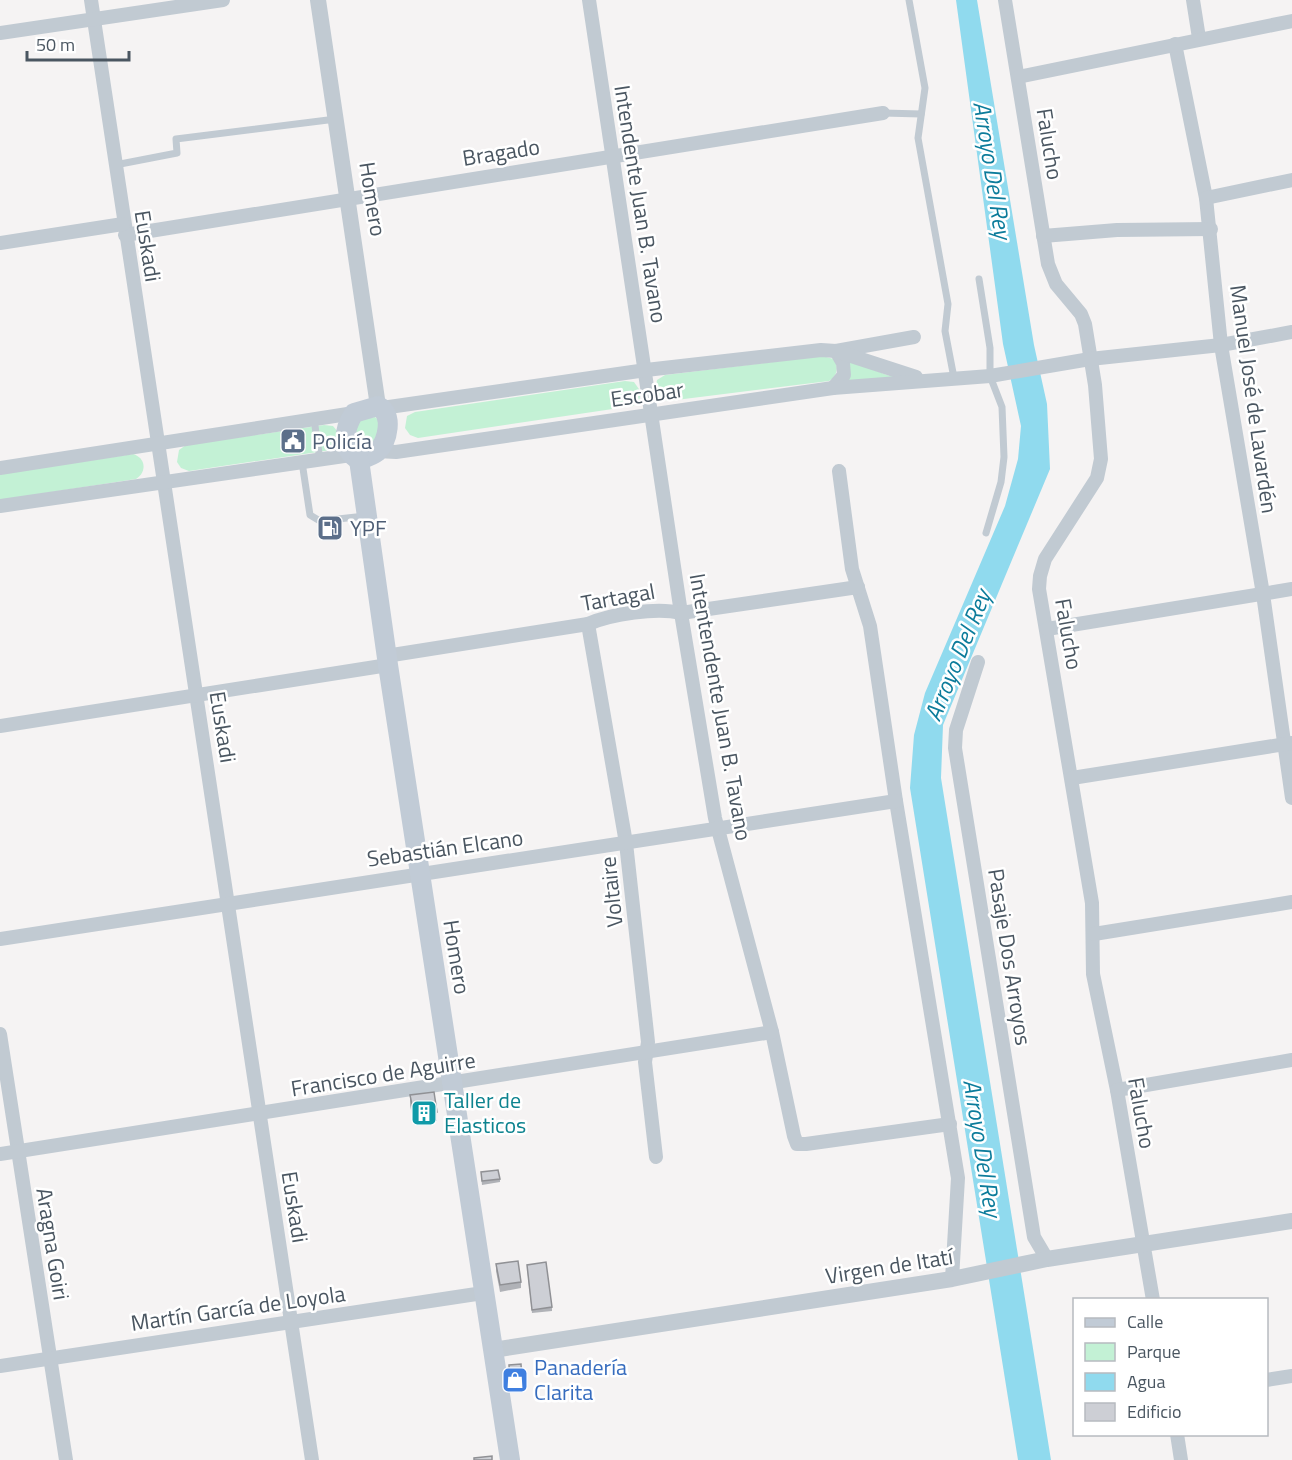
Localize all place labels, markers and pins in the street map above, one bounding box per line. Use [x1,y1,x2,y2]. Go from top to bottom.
place label: Policía [312,424,372,458]
public building icon: Policía [278,426,308,456]
place label: YPF [350,511,386,545]
fuel station icon: YPF [315,513,345,543]
place label: Taller de Elasticos [444,1083,526,1142]
building icon: Taller de Elasticos [409,1098,439,1128]
place label: Panadería Clarita [534,1350,627,1409]
shop icon: Panadería Clarita [500,1365,530,1395]

